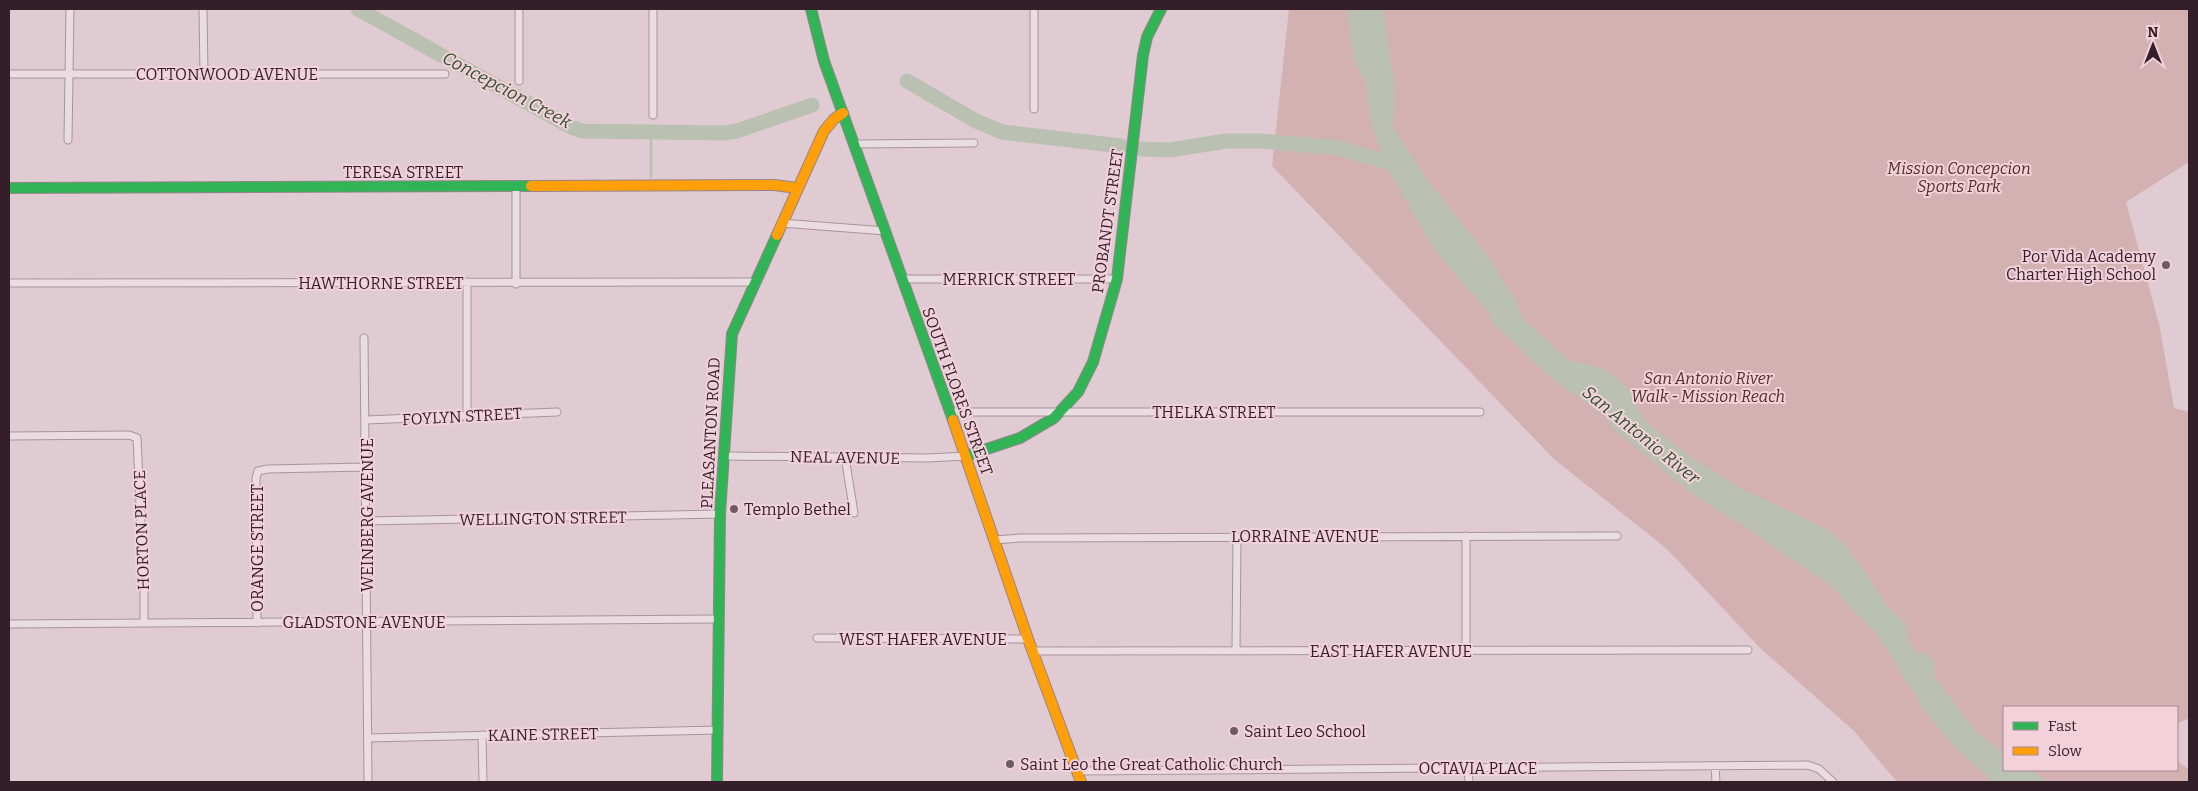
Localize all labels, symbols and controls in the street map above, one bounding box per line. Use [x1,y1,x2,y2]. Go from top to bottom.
north arrow [2128,20,2178,70]
text: N [2148,24,2159,41]
water label: Concepcion Creek [439,47,576,133]
street label: COTTONWOOD AVENUE [136,65,318,84]
street label: PROBANDT STREET [1088,148,1127,294]
park label: Mission Concepcion Sports Park [1887,159,2031,196]
street label: TERESA STREET [343,163,463,182]
place label: Por Vida Academy Charter High School [2006,247,2157,284]
marker: Por Vida Academy Charter High School [2160,259,2172,271]
street label: MERRICK STREET [943,270,1075,289]
street label: HAWTHORNE STREET [298,274,464,293]
street label: SOUTH FLORES STREET [918,304,997,478]
street label: PLEASANTON ROAD [697,357,724,509]
park label: San Antonio River Walk - Mission Reach [1631,369,1785,406]
water label: San Antonio River [1578,381,1705,489]
street label: THELKA STREET [1152,403,1276,422]
street label: FOYLYN STREET [402,404,523,429]
street label: WEINBERG AVENUE [358,438,377,592]
street label: NEAL AVENUE [790,447,900,468]
street label: HORTON PLACE [130,469,153,590]
street label: ORANGE STREET [248,484,267,612]
place label: Templo Bethel [744,500,851,519]
marker: Templo Bethel [728,503,740,515]
street label: WELLINGTON STREET [459,508,627,529]
street label: LORRAINE AVENUE [1231,527,1379,546]
street label: GLADSTONE AVENUE [282,613,446,632]
street label: WEST HAFER AVENUE [839,630,1007,649]
street label: EAST HAFER AVENUE [1310,642,1472,661]
legend [2003,706,2178,771]
text: Fast [2048,717,2077,735]
place label: Saint Leo School [1244,722,1366,741]
street label: KAINE STREET [488,724,598,745]
marker: Saint Leo School [1228,725,1240,737]
text: Slow [2048,742,2083,760]
place label: Saint Leo the Great Catholic Church [1020,755,1283,774]
marker: Saint Leo the Great Catholic Church [1004,758,1016,770]
street label: OCTAVIA PLACE [1418,759,1538,778]

